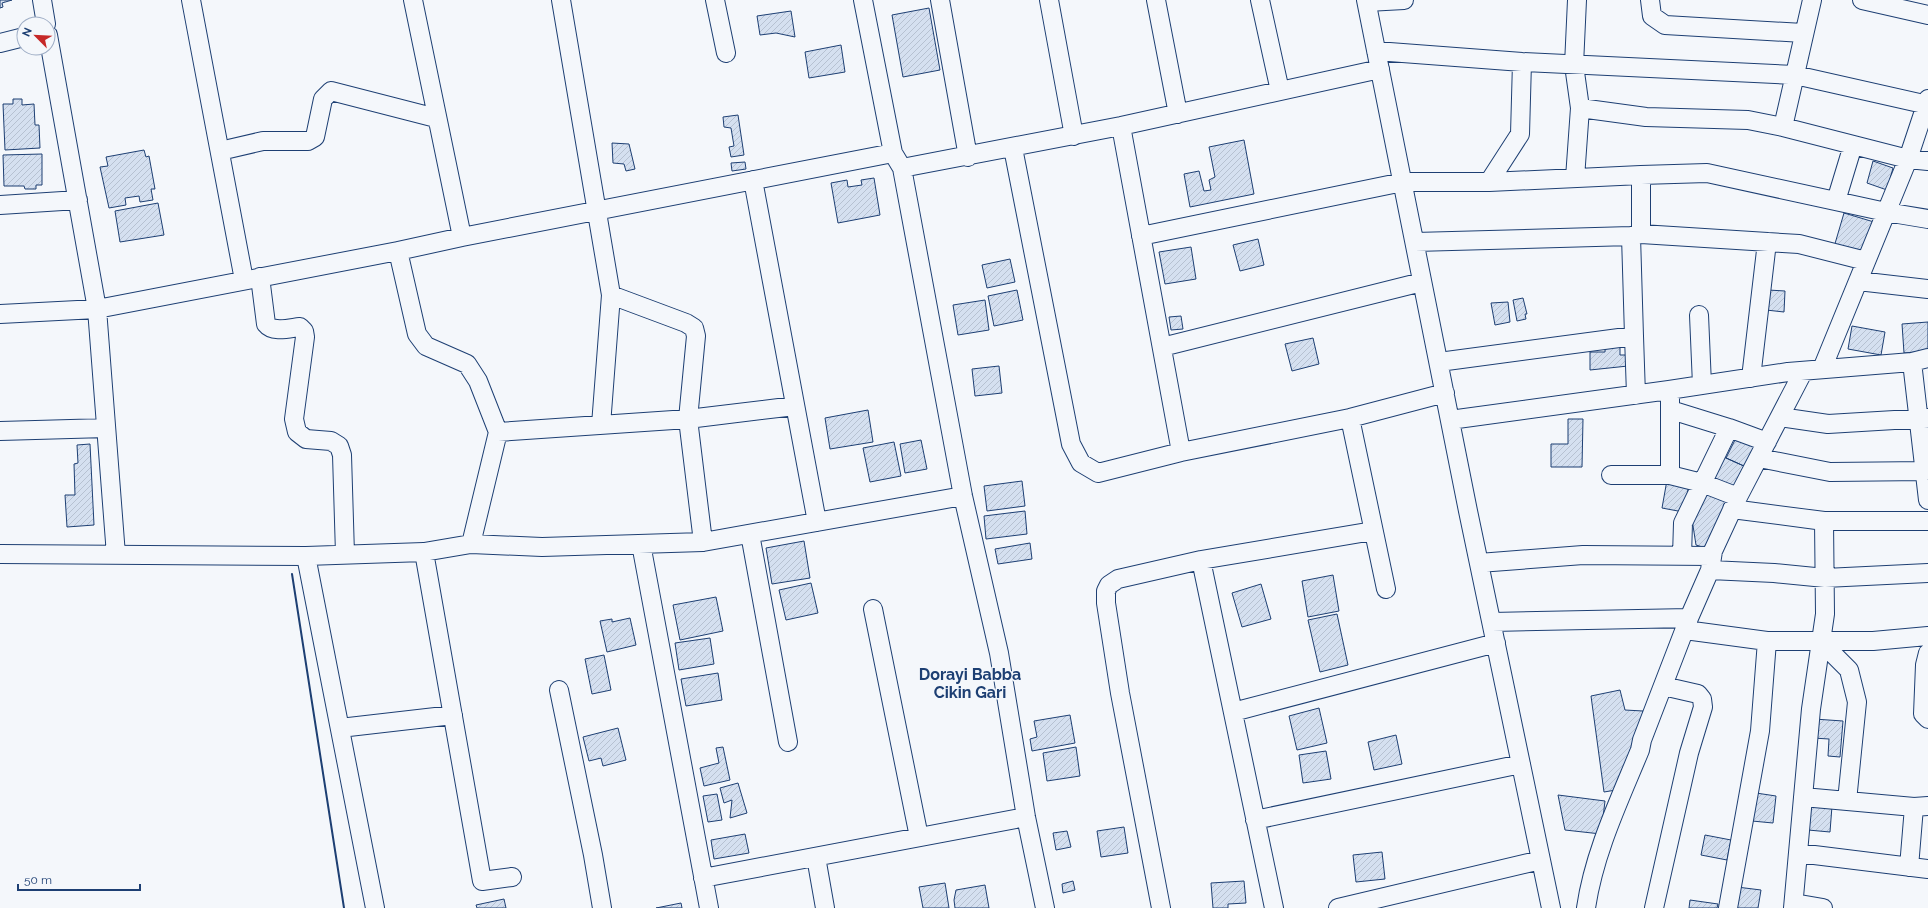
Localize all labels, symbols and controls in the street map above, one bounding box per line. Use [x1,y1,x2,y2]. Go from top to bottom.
north arrow [16,16,56,56]
text: N [20,26,35,39]
district label: Dorayi Babba Cikin Gari [919,665,1021,702]
scale bar [18,866,140,892]
text: 50 m [24,873,52,887]

